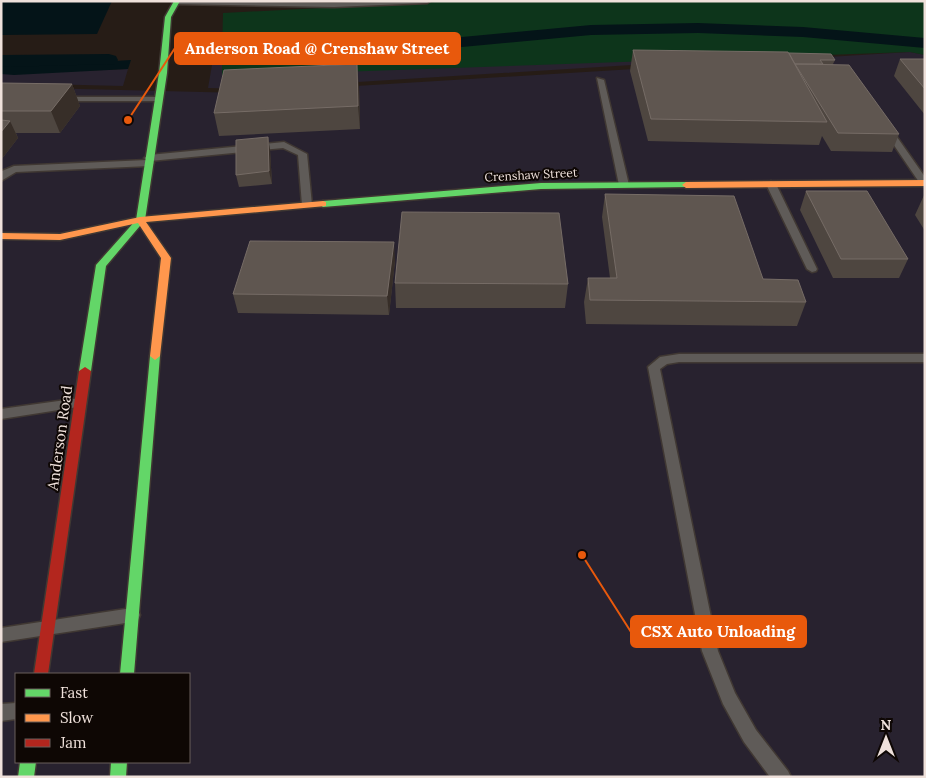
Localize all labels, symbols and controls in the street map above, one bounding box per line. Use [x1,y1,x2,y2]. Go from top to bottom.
callout: Anderson Road @ Crenshaw Street [175,33,460,64]
text: Anderson Road @ Crenshaw Street [185,38,450,58]
street label: Crenshaw Street [484,165,578,184]
street label: Anderson Road [43,384,76,493]
callout: CSX Auto Unloading [631,616,806,647]
text: CSX Auto Unloading [641,621,796,641]
legend [15,673,190,763]
text: Fast [60,683,88,702]
text: Slow [60,708,93,727]
north arrow [861,713,911,763]
text: N [881,716,892,734]
text: Jam [59,733,87,752]

